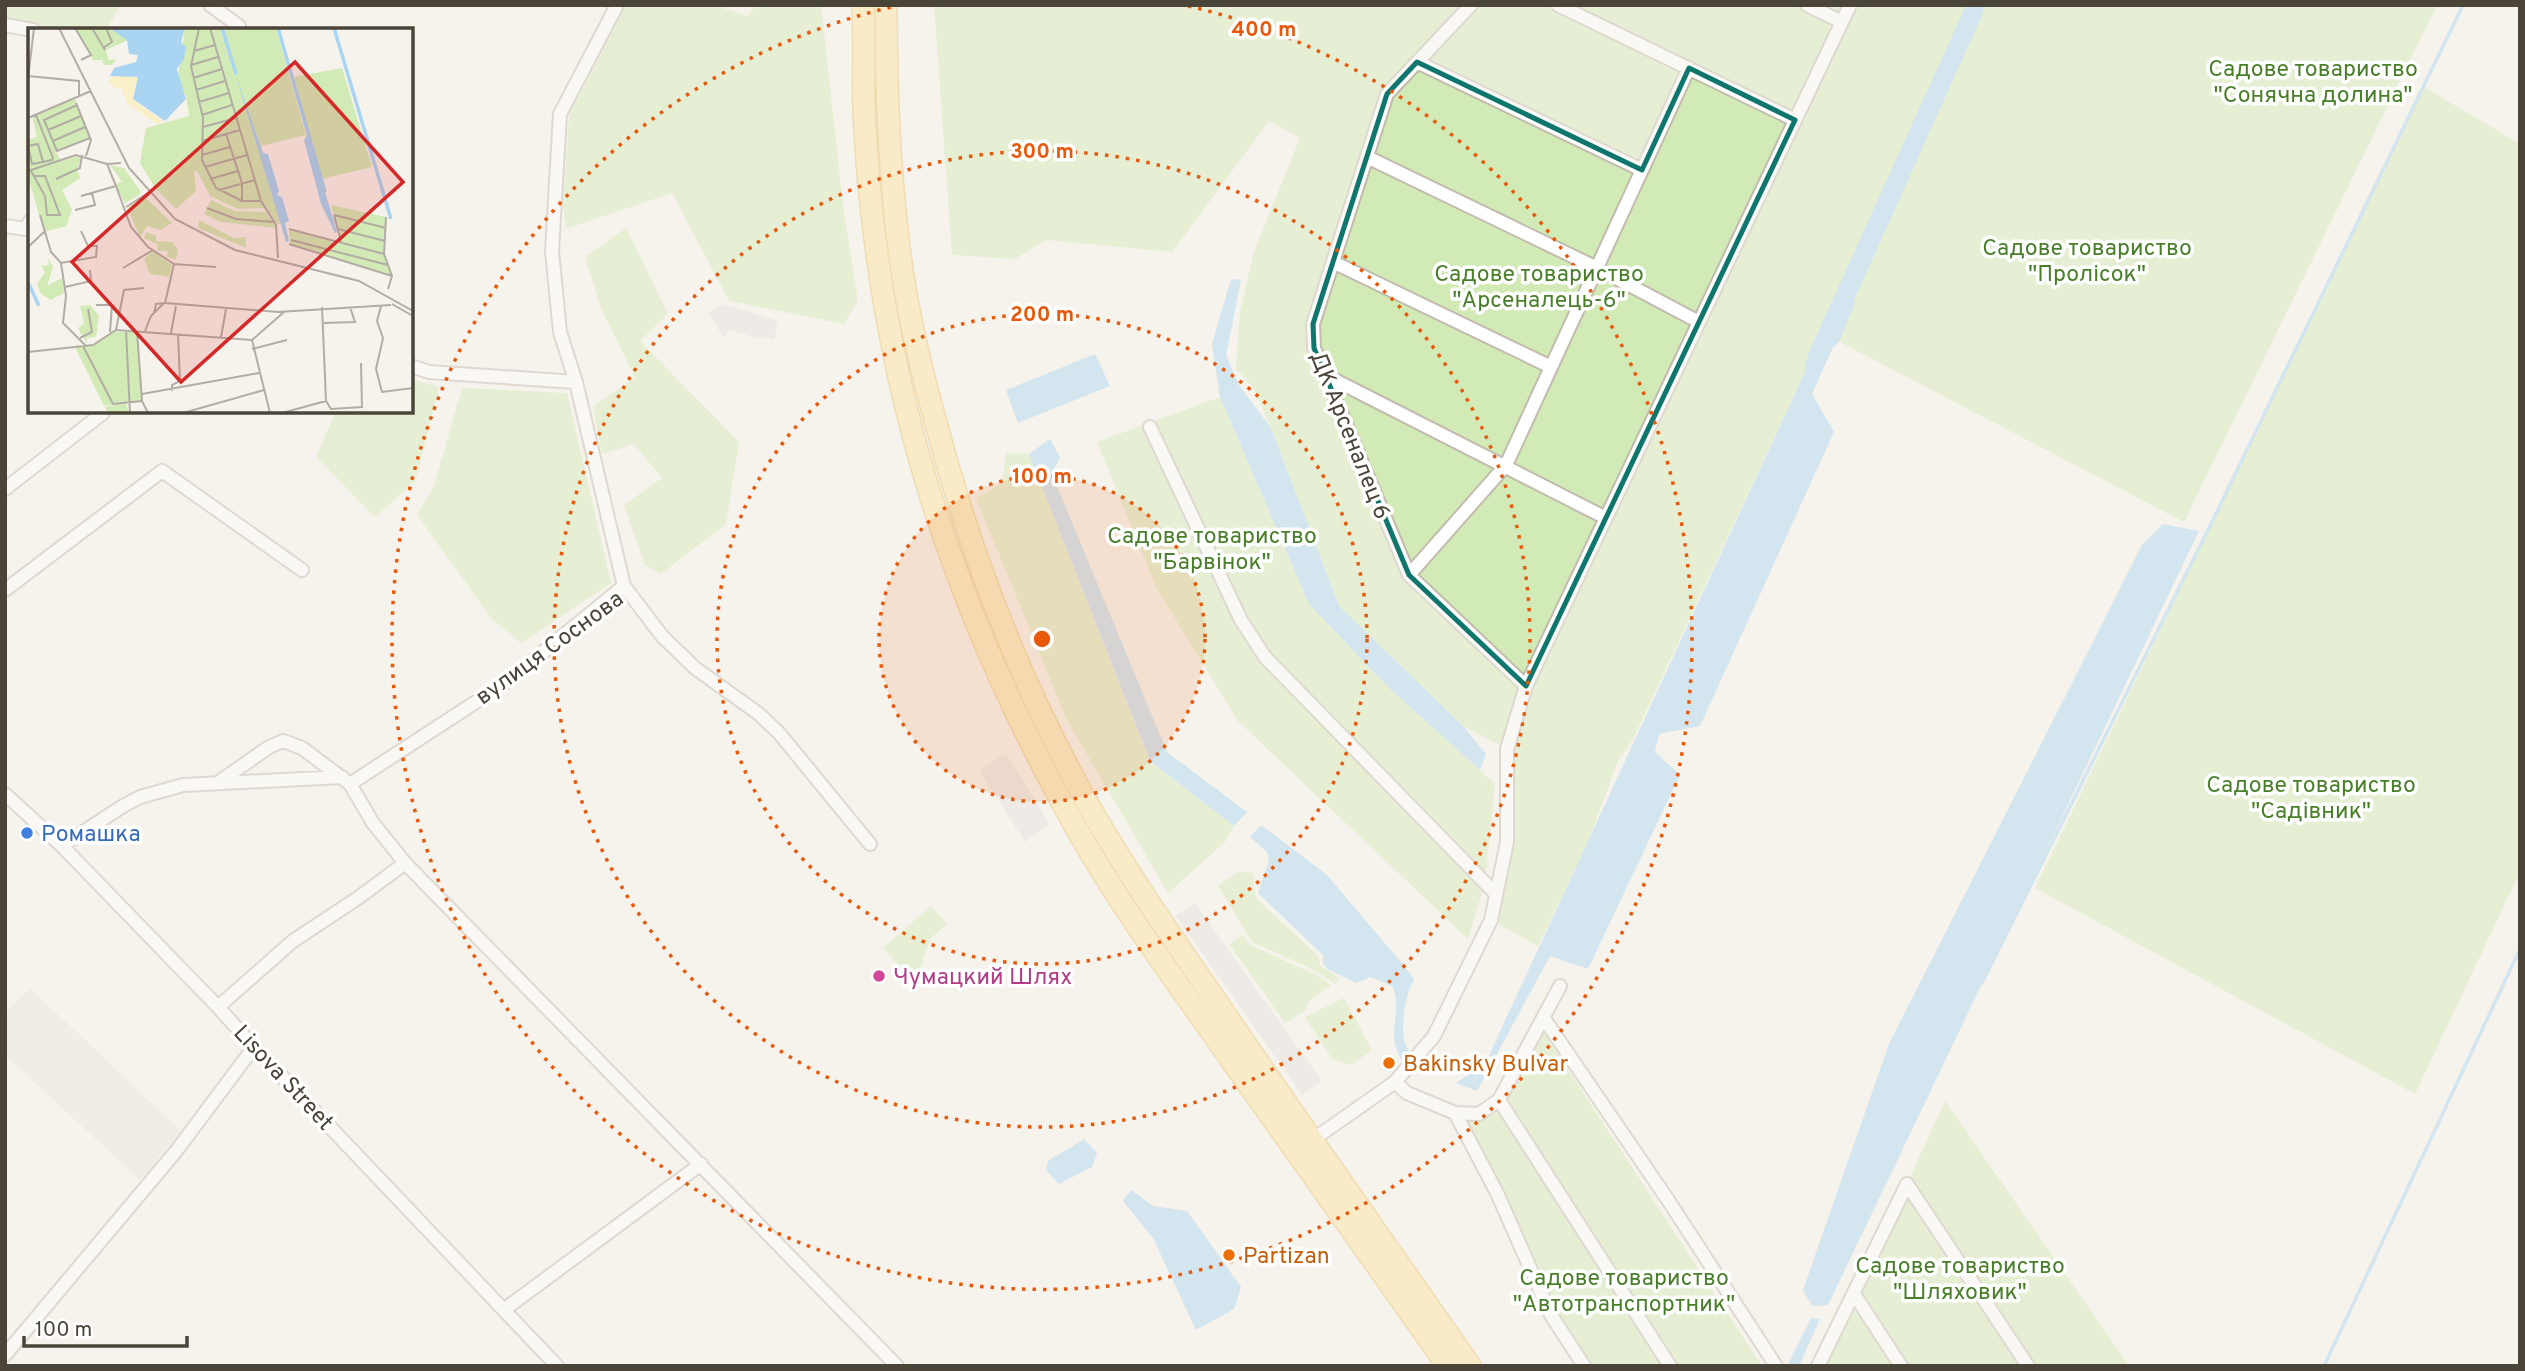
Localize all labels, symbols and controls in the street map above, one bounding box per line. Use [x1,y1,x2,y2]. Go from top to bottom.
text: 400 m [1232,17,1296,44]
inset map [28,28,413,413]
park label: Садове товариство "Сонячна долина" [2208,56,2418,111]
text: 300 m [1010,139,1074,166]
park label: Садове товариство "Пролісок" [1982,235,2192,290]
park label: Садове товариство "Арсеналець-6" [1434,261,1644,316]
text: 200 m [1010,302,1074,329]
street label: ДК Арсеналец 6 [1302,348,1396,524]
text: 100 m [1012,464,1072,491]
park label: Садове товариство "Барвінок" [1107,523,1317,578]
street label: вулиця Соснова [471,586,630,712]
centre of rings [1030,627,1054,651]
park label: Садове товариство "Садівник" [2206,772,2416,827]
place label: Ромашка [41,821,141,850]
marker: Ромашка [19,825,35,841]
place label: Чумацкий Шлях [893,964,1072,993]
marker: Чумацкий Шлях [871,968,887,984]
street label: Lisova Street [226,1020,339,1138]
place label: Bakinsky Bulvar [1403,1051,1568,1080]
marker: Bakinsky Bulvar [1381,1055,1397,1071]
place label: Partizan [1243,1243,1330,1272]
marker: Partizan [1221,1247,1237,1263]
park label: Садове товариство "Шляховик" [1855,1253,2065,1308]
park label: Садове товариство "Автотранспортник" [1513,1265,1735,1320]
scale bar [24,1304,187,1348]
text: 100 m [35,1317,92,1344]

